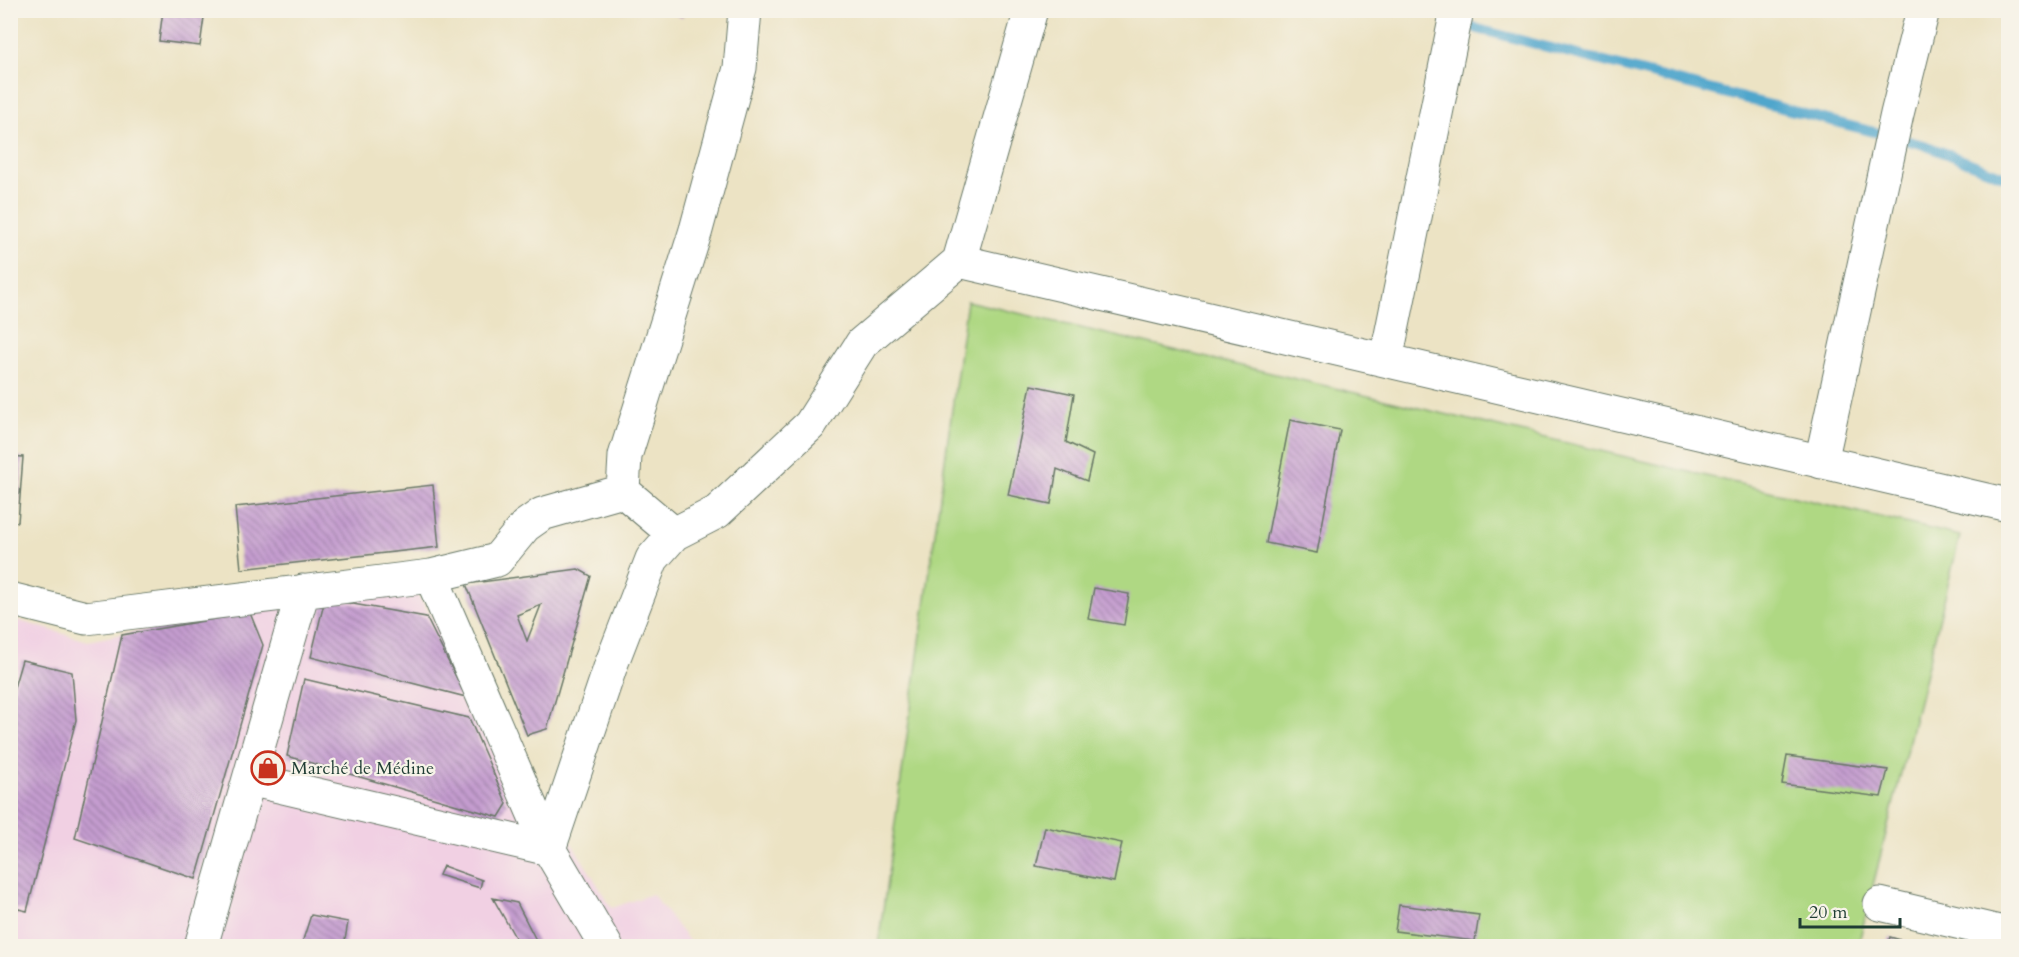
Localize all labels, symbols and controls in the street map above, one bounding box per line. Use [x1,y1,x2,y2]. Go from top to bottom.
shop icon: Marché de Médine [250,750,286,786]
place label: Marché de Médine [291,756,434,781]
scale bar [1800,891,1900,929]
text: 20 m [1809,900,1848,925]

